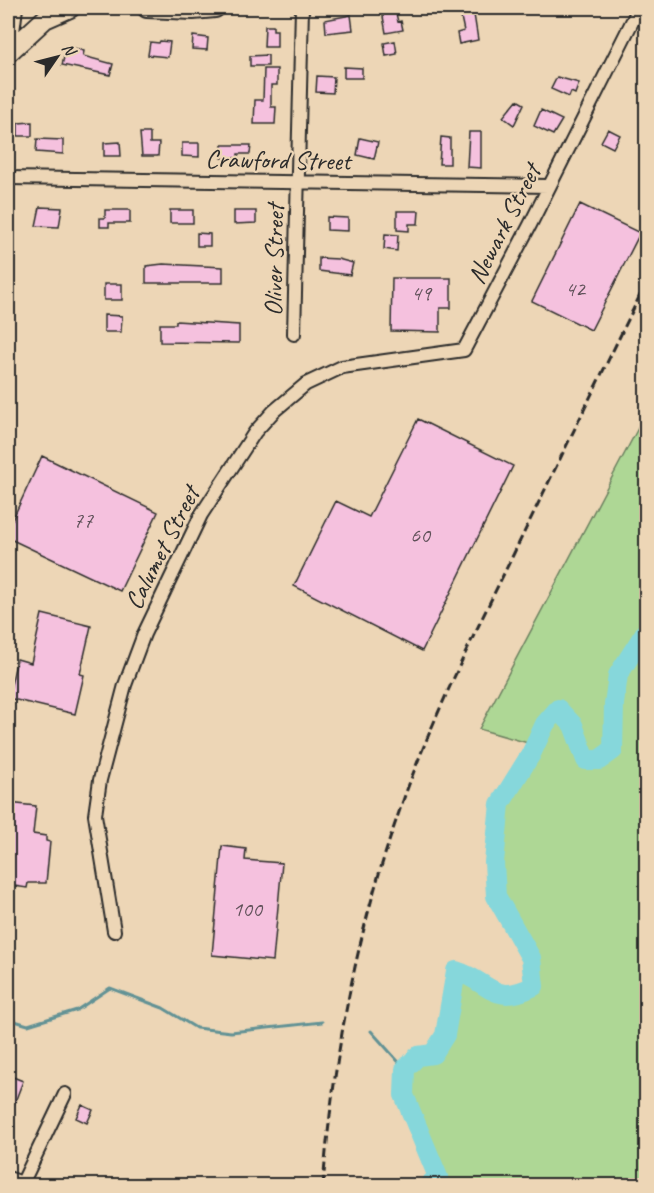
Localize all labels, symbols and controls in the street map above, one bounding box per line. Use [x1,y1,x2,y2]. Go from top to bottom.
north arrow [27,27,87,87]
text: N [57,39,81,61]
street label: Crawford Street [205,142,353,178]
street label: Newark Street [460,156,550,289]
street label: Oliver Street [257,200,292,316]
house number: 42 [565,275,587,303]
house number: 49 [411,279,433,307]
street label: Calumet Street [117,478,209,615]
house number: 77 [73,506,94,534]
house number: 60 [410,521,432,549]
house number: 100 [232,895,264,923]

